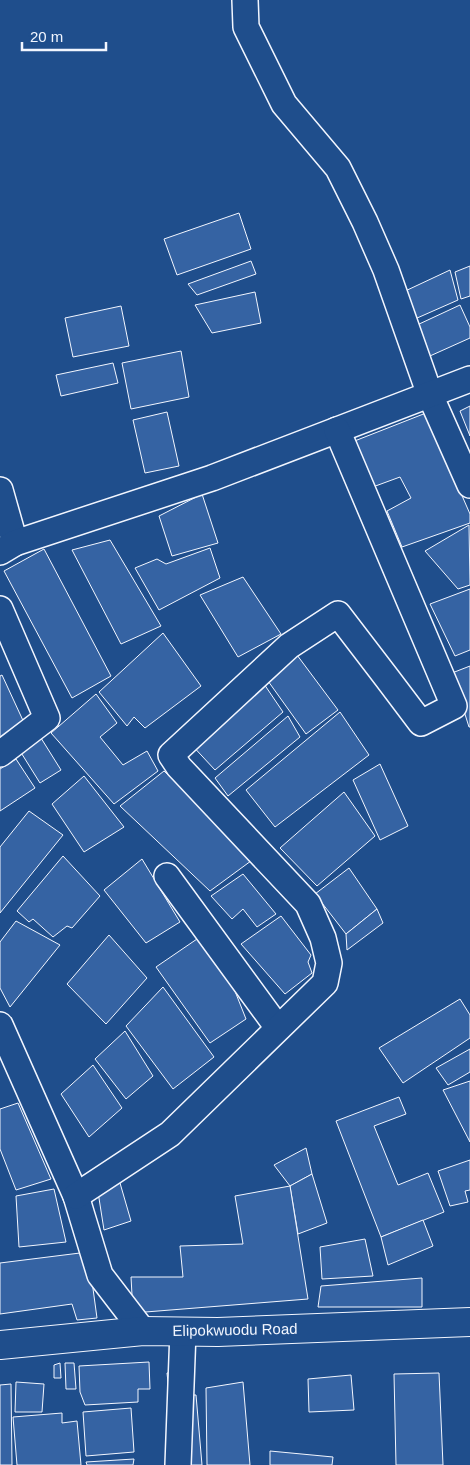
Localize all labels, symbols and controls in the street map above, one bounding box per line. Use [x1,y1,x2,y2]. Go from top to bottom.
scale bar [22,20,106,52]
text: 20 m [30,28,63,45]
street label: Elipokwuodu Road [172,1320,298,1339]

